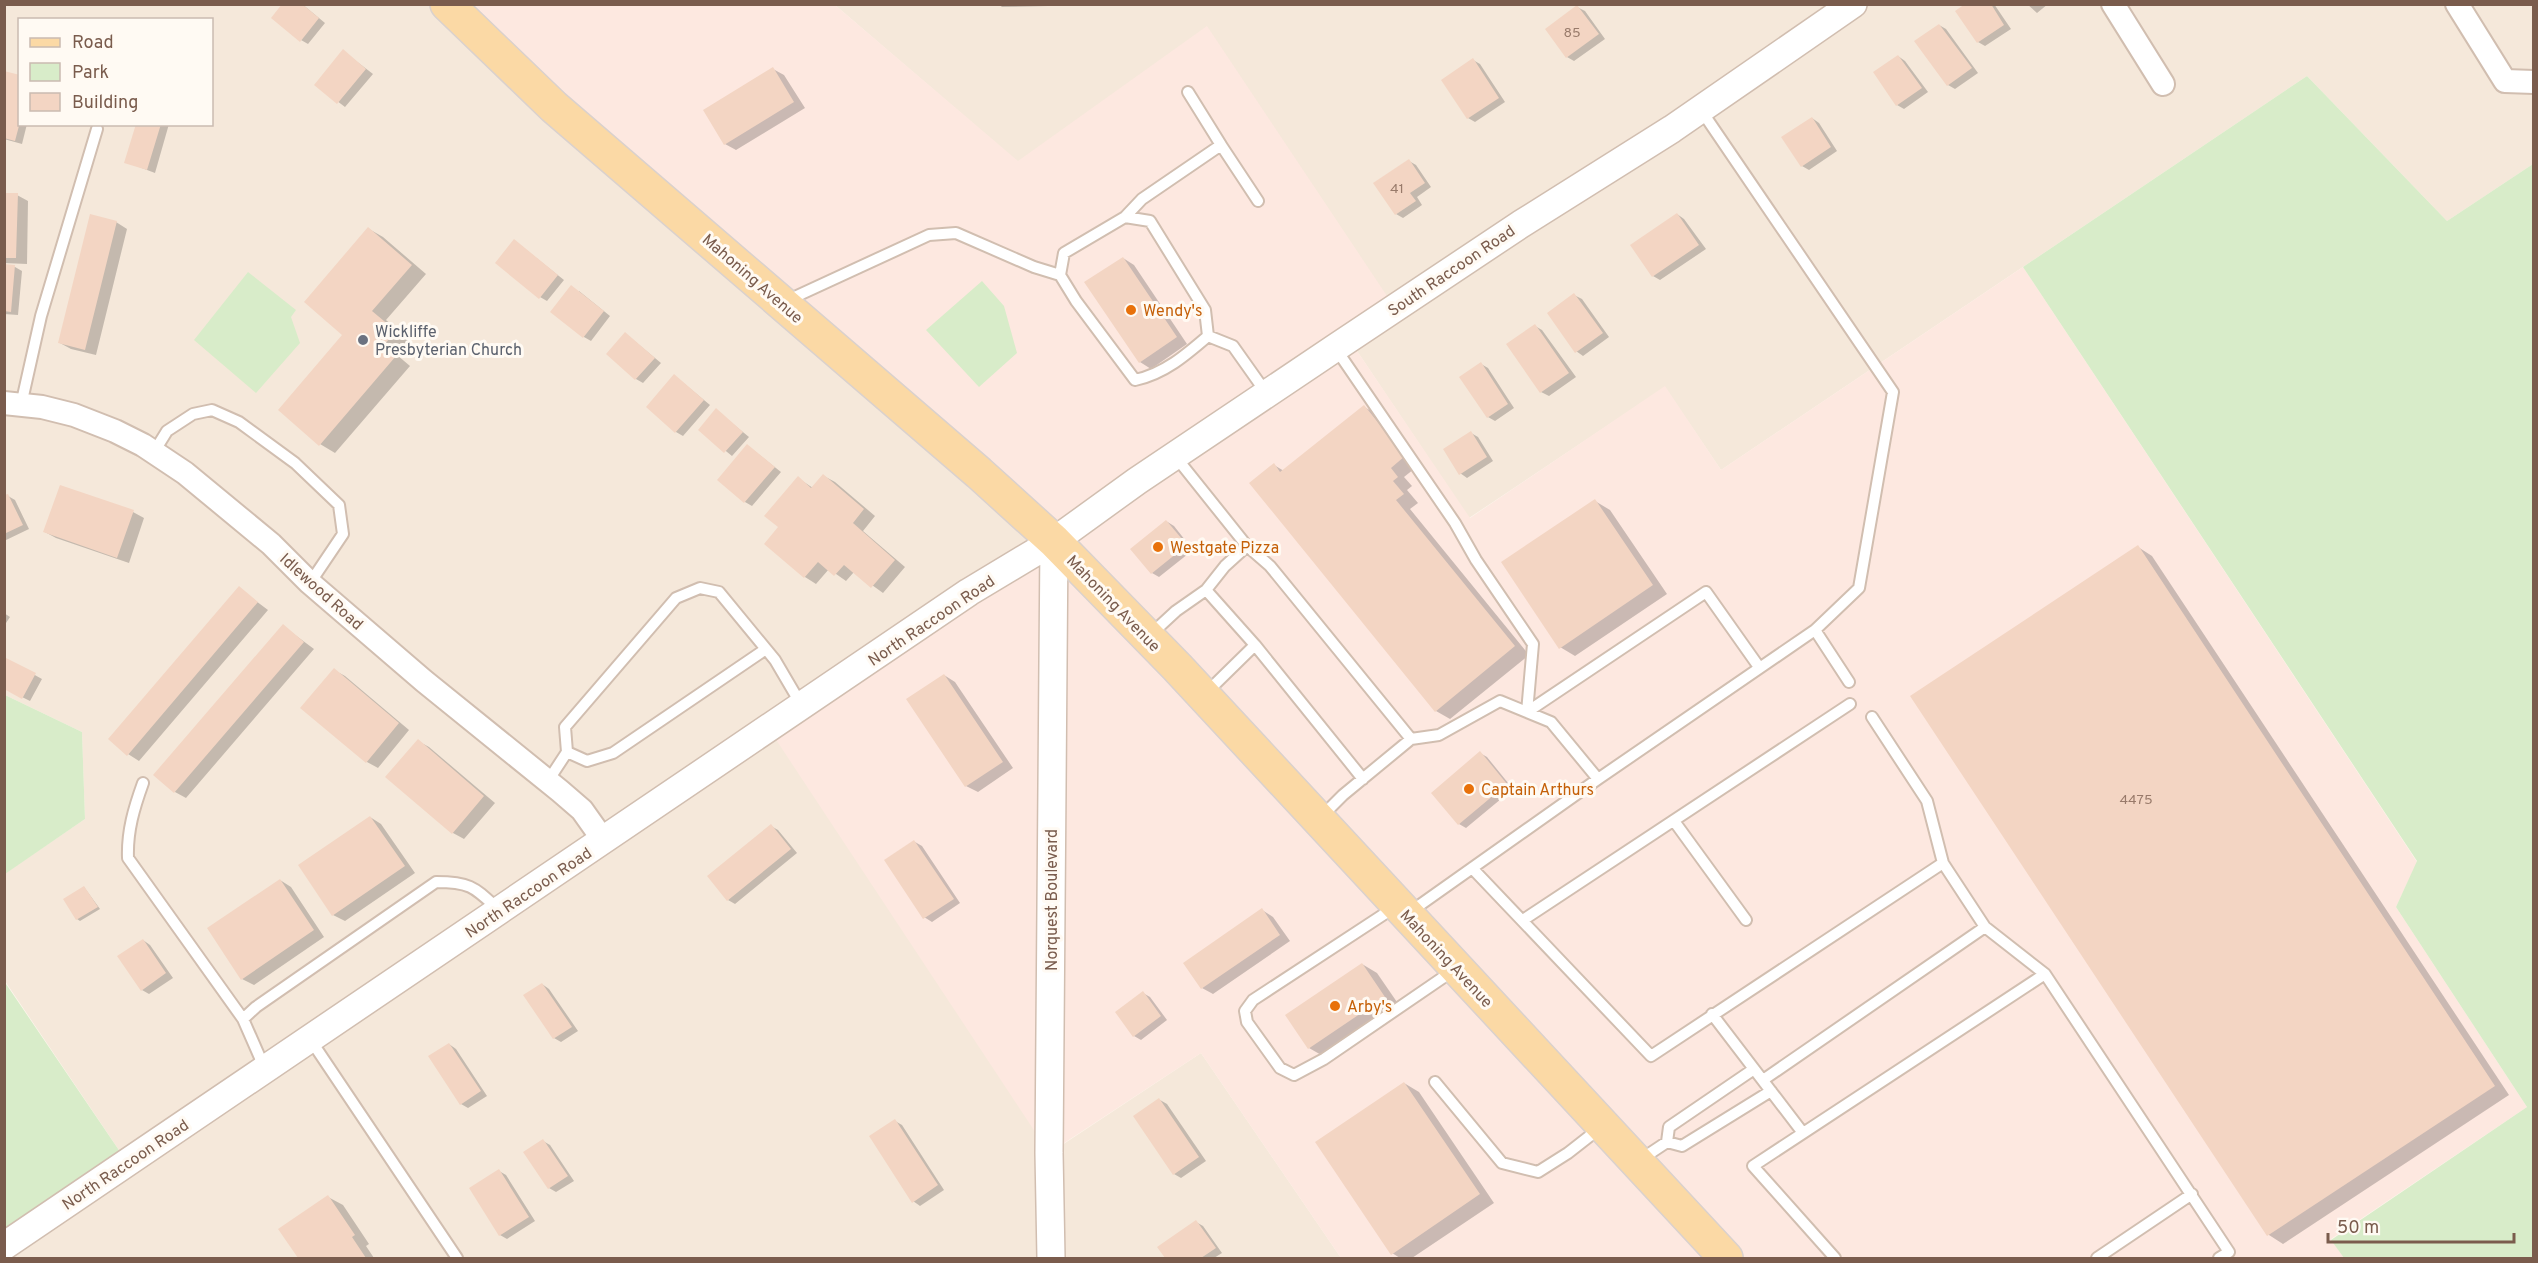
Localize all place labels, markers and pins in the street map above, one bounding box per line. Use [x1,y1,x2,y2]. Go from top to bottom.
place label: Wendy's [1143,302,1203,322]
marker: Wendy's [1124,303,1138,317]
place label: Wickliffe Presbyterian Church [375,323,522,361]
marker: Wickliffe Presbyterian Church [356,333,370,347]
place label: Westgate Pizza [1170,539,1279,559]
marker: Westgate Pizza [1151,540,1165,554]
place label: Captain Arthurs [1481,781,1594,801]
marker: Captain Arthurs [1462,782,1476,796]
place label: Arby's [1347,998,1392,1018]
marker: Arby's [1328,999,1342,1013]

